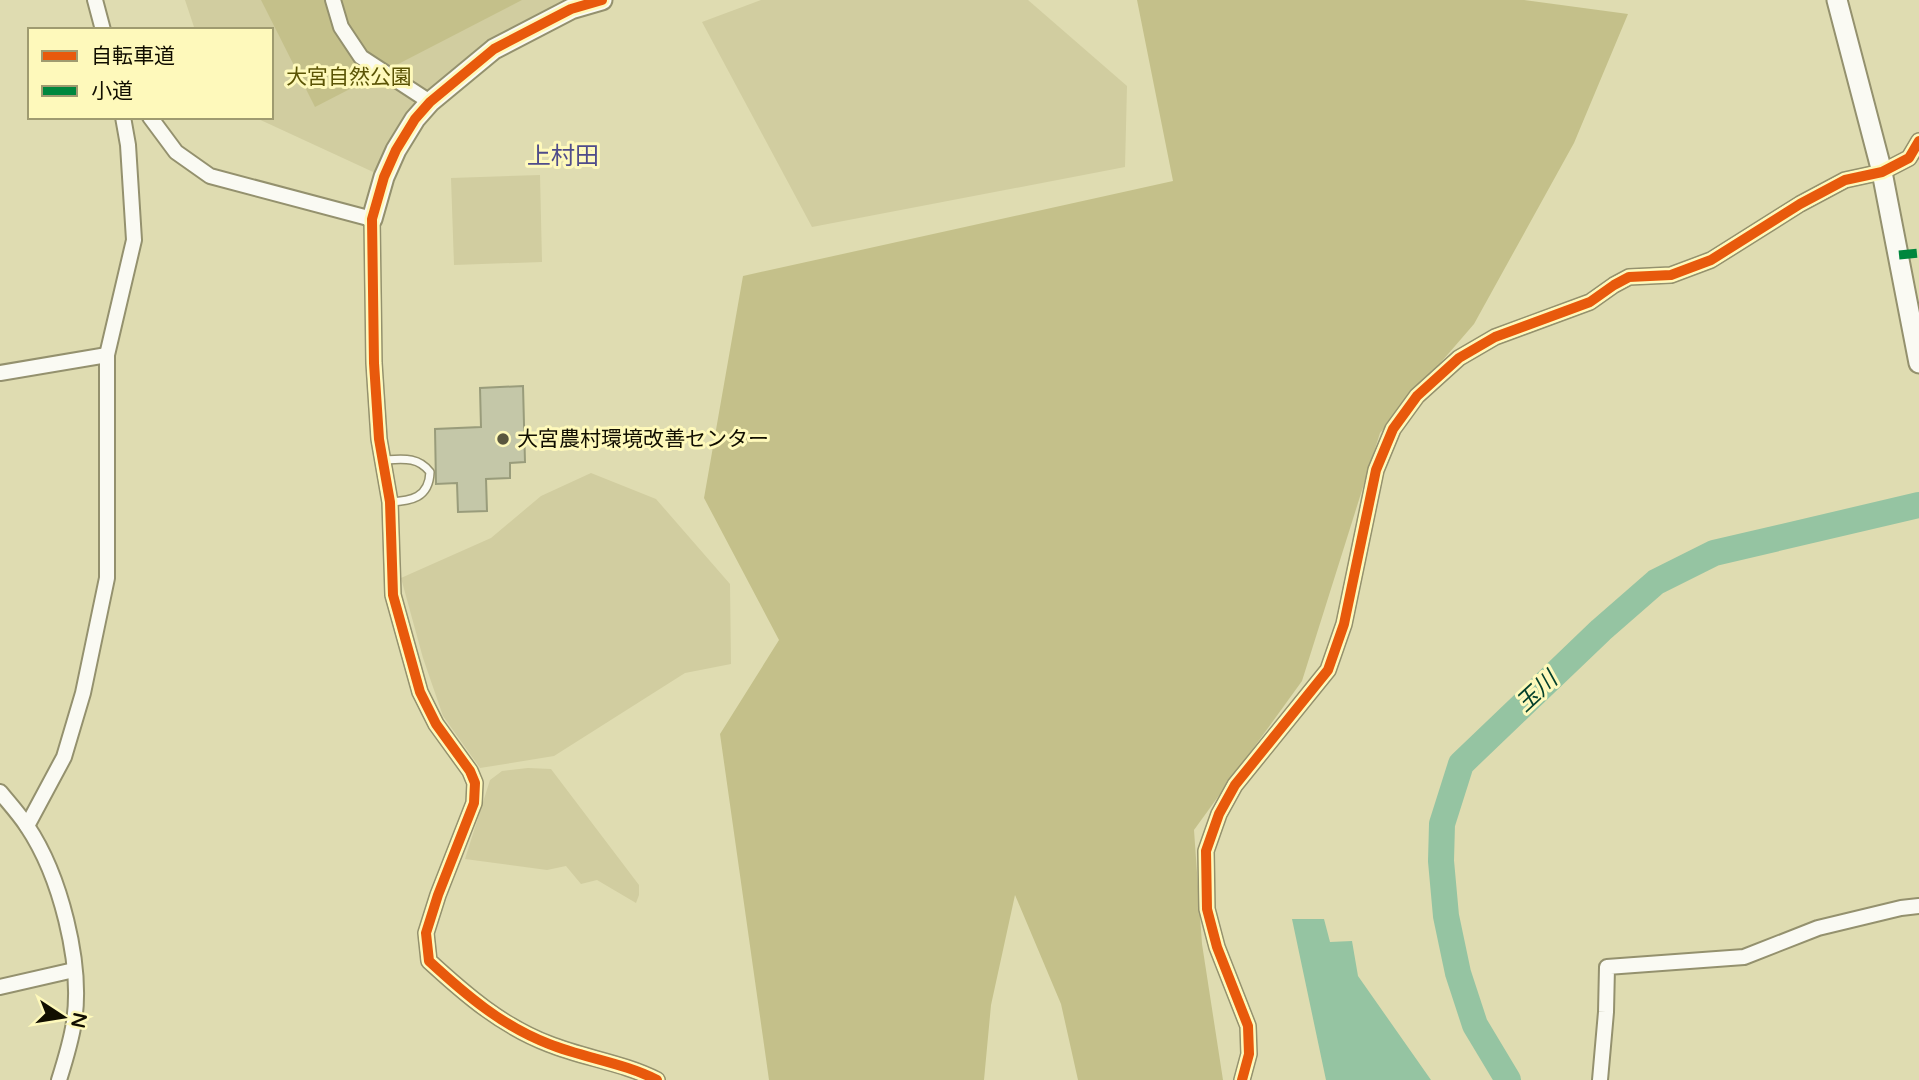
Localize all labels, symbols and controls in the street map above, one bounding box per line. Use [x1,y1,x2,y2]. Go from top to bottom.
legend [28,28,273,119]
text: 自転車道 [91,44,175,69]
park label: 大宮自然公園 [286,65,412,90]
text: 小道 [91,79,133,104]
district label: 上村田 [527,142,599,171]
place label: 大宮農村環境改善センター [517,427,769,452]
marker: 大宮農村環境改善センター [495,431,511,447]
water label: 玉川 [1511,664,1566,718]
north arrow [28,982,98,1052]
text: N [66,1011,91,1030]

